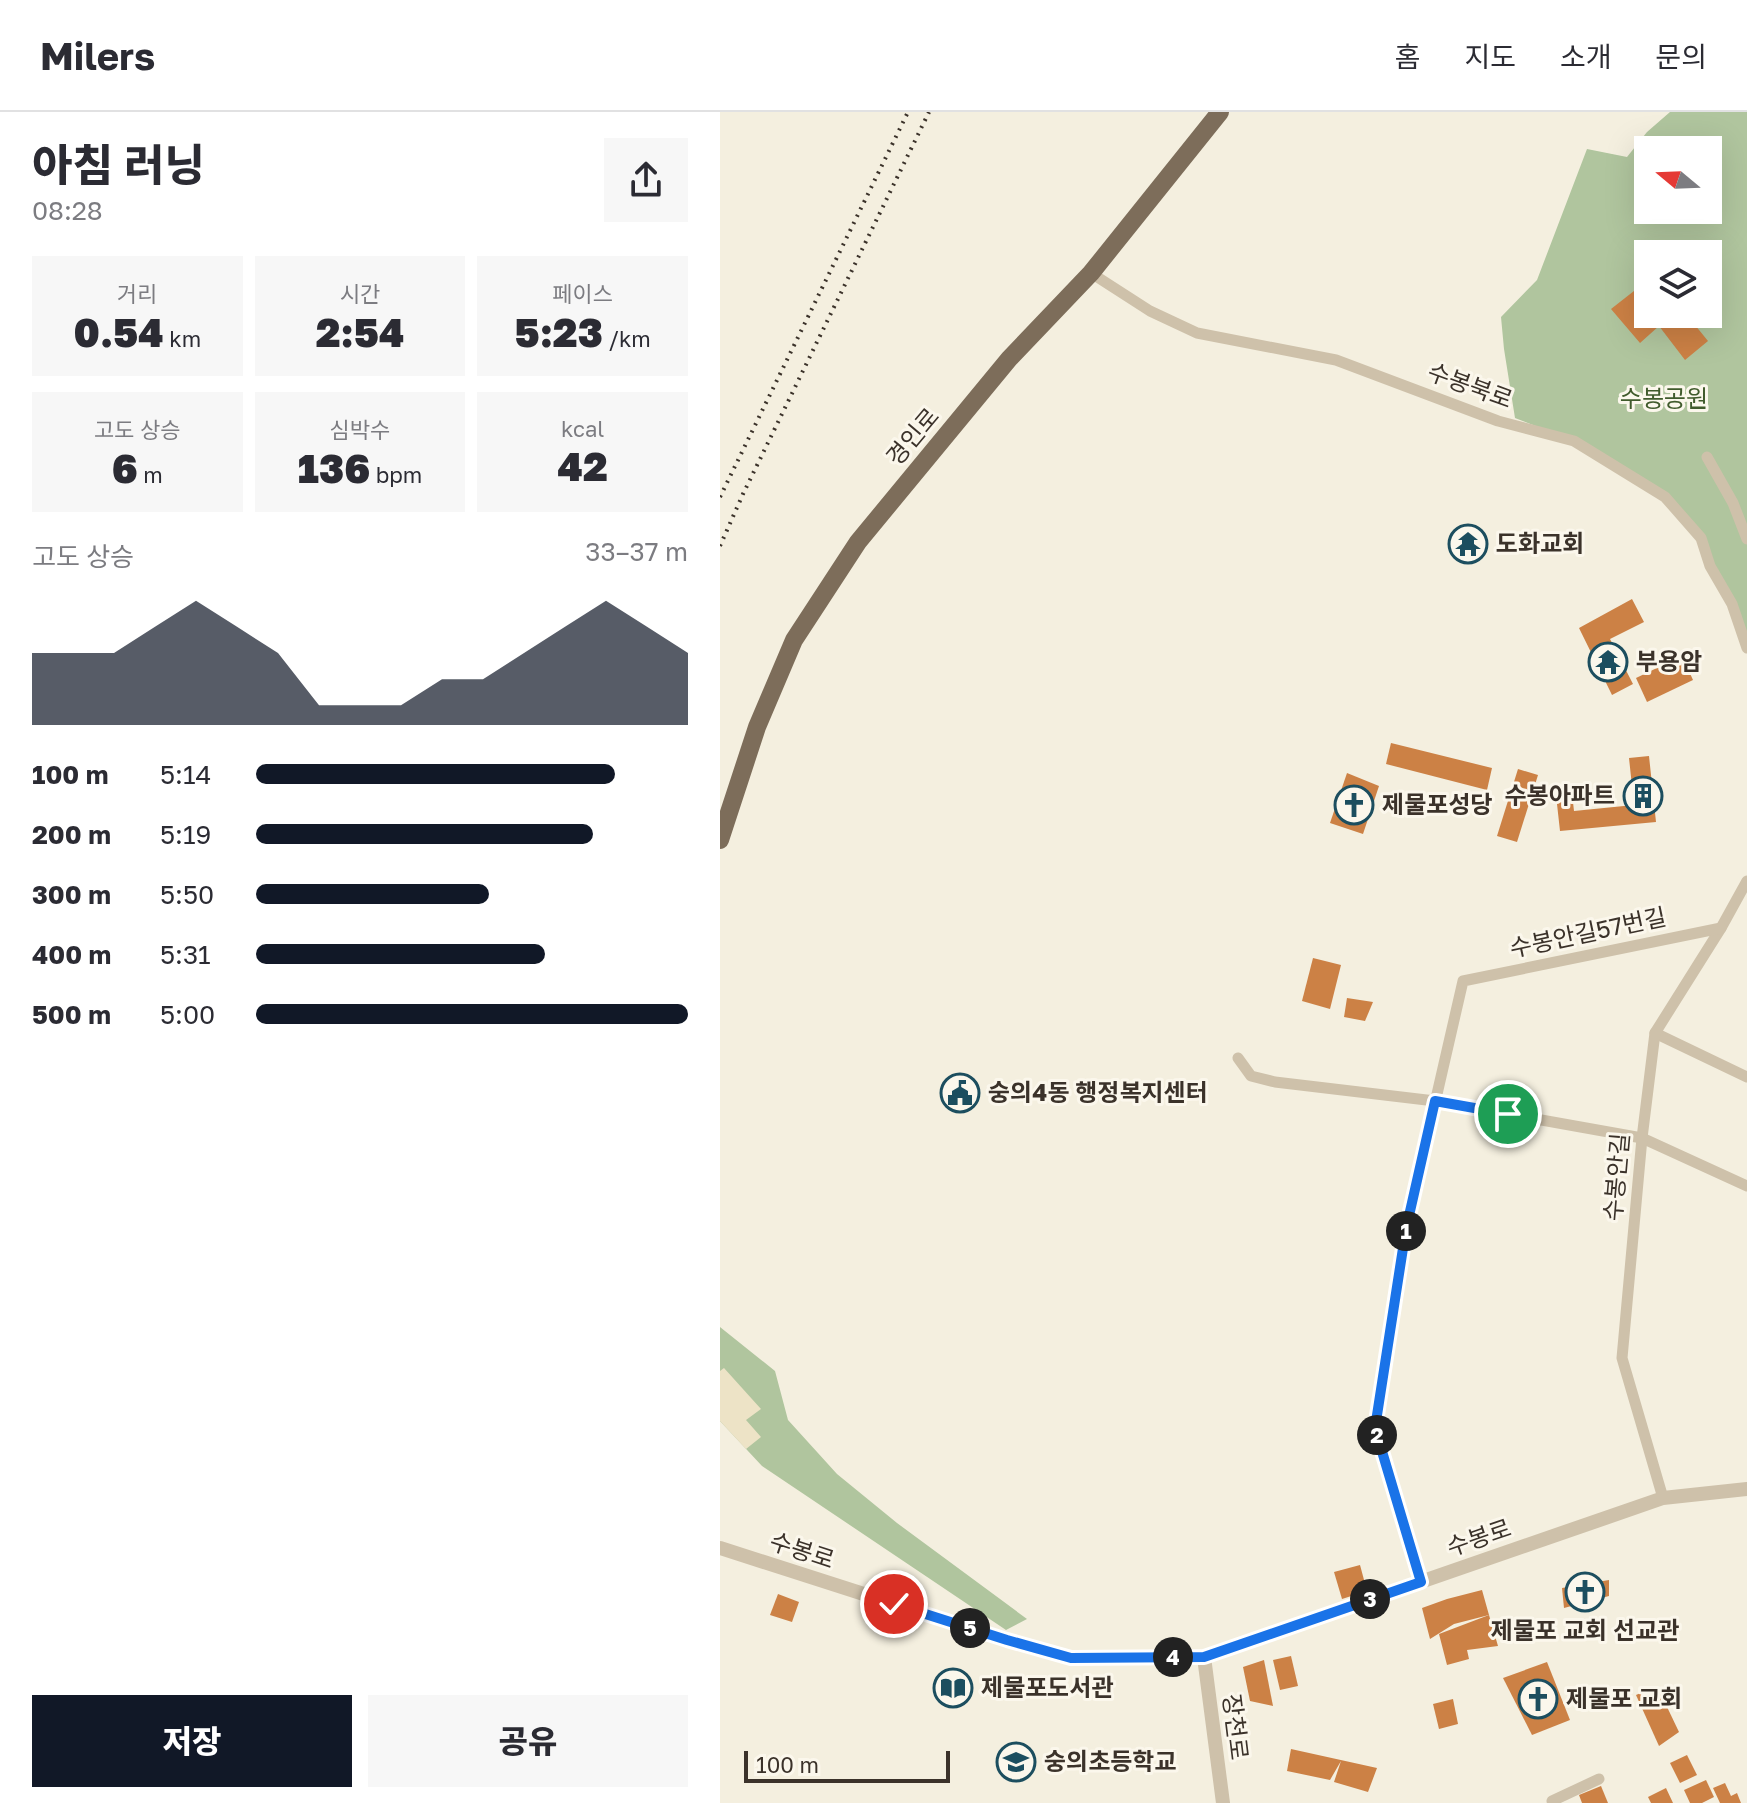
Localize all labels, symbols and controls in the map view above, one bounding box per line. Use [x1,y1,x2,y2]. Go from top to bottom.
text: Milers [40,33,155,78]
text: 홈 [1395,40,1420,73]
text: 지도 [1464,40,1516,73]
text: 소개 [1560,40,1611,73]
text: 문의 [1655,40,1707,73]
north arrow [1634,136,1722,224]
map controls [1634,136,1722,328]
text: 아침 러닝 [32,138,205,191]
button: share [604,138,688,222]
text: 08:28 [32,195,103,226]
button: layers [1634,240,1722,328]
text: 거리 [117,280,158,307]
text: 시간 [340,280,380,307]
text: 페이스 [552,280,613,307]
text: 0.54 [74,308,164,356]
text: 2:54 [316,308,404,356]
text: 5:23 [514,308,603,356]
text: km [164,325,201,352]
text: /km [603,325,651,352]
street label: 수봉북로 [1424,356,1517,413]
park label: 수봉공원 [1620,383,1708,412]
street label: 경인로 [879,401,944,471]
text: kcal [561,415,604,442]
text: 고도 상승 [94,416,181,443]
text: 심박수 [330,416,390,443]
text: 42 [558,442,608,490]
text: 6 [112,444,138,492]
text: 136 [298,444,370,492]
text: m [138,461,163,488]
text: bpm [370,461,422,488]
temple icon: 도화교회 [1447,523,1489,565]
place label: 도화교회 [1496,528,1584,557]
text: 33–37 m [585,536,688,567]
text: 고도 상승 [32,541,134,572]
temple icon: 부용암 [1587,641,1629,683]
place label: 부용암 [1636,646,1702,675]
text: 100 m [32,759,108,790]
text: 5:14 [160,759,211,790]
building icon: 수봉아파트 [1622,775,1664,817]
place label: 수봉아파트 [1505,780,1615,809]
church icon: 제물포성당 [1333,784,1375,826]
place label: 제물포성당 [1382,789,1492,818]
text: 200 m [32,819,111,850]
text: 5:19 [160,819,211,850]
text: 300 m [32,879,111,910]
text: 5:50 [160,879,214,910]
street label: 수봉안길57번길 [1507,901,1669,962]
text: 400 m [32,939,111,970]
text: 5:31 [160,939,211,970]
text: 500 m [32,999,111,1030]
text: 5:00 [160,999,215,1030]
public building icon: 숭의4동 행정복지센터 [939,1072,981,1114]
place label: 숭의4동 행정복지센터 [988,1077,1208,1106]
pin [1474,1080,1542,1148]
icon: arrive [1486,1092,1530,1136]
street label: 수봉안길 [1597,1132,1634,1222]
pin: 1 [1386,1211,1426,1251]
text: 1 [1400,1217,1412,1244]
pin: 2 [1357,1415,1397,1455]
text: 2 [1370,1421,1384,1448]
street label: 수봉로 [1442,1512,1515,1561]
street label: 수봉로 [766,1526,838,1574]
pin [860,1570,928,1638]
church icon: 제물포 교회 선교관 [1564,1571,1606,1613]
pin: 3 [1350,1579,1390,1619]
icon: check [872,1582,916,1626]
text: 3 [1363,1585,1377,1612]
pin: 5 [950,1608,990,1648]
text: 5 [963,1614,977,1641]
place label: 제물포 교회 선교관 [1491,1615,1679,1644]
pin: 4 [1153,1637,1193,1677]
text: 4 [1166,1643,1180,1670]
library icon: 제물포도서관 [932,1667,974,1709]
place label: 제물포도서관 [981,1672,1113,1701]
church icon: 제물포 교회 [1517,1678,1559,1720]
place label: 제물포 교회 [1566,1683,1682,1712]
street label: 장천로 [1218,1692,1255,1761]
button: 저장 [32,1695,352,1787]
button: 공유 [368,1695,688,1787]
school or university icon: 숭의초등학교 [995,1741,1037,1783]
place label: 숭의초등학교 [1044,1746,1176,1775]
scale bar [744,1747,950,1783]
text: 100 m [756,1751,819,1778]

